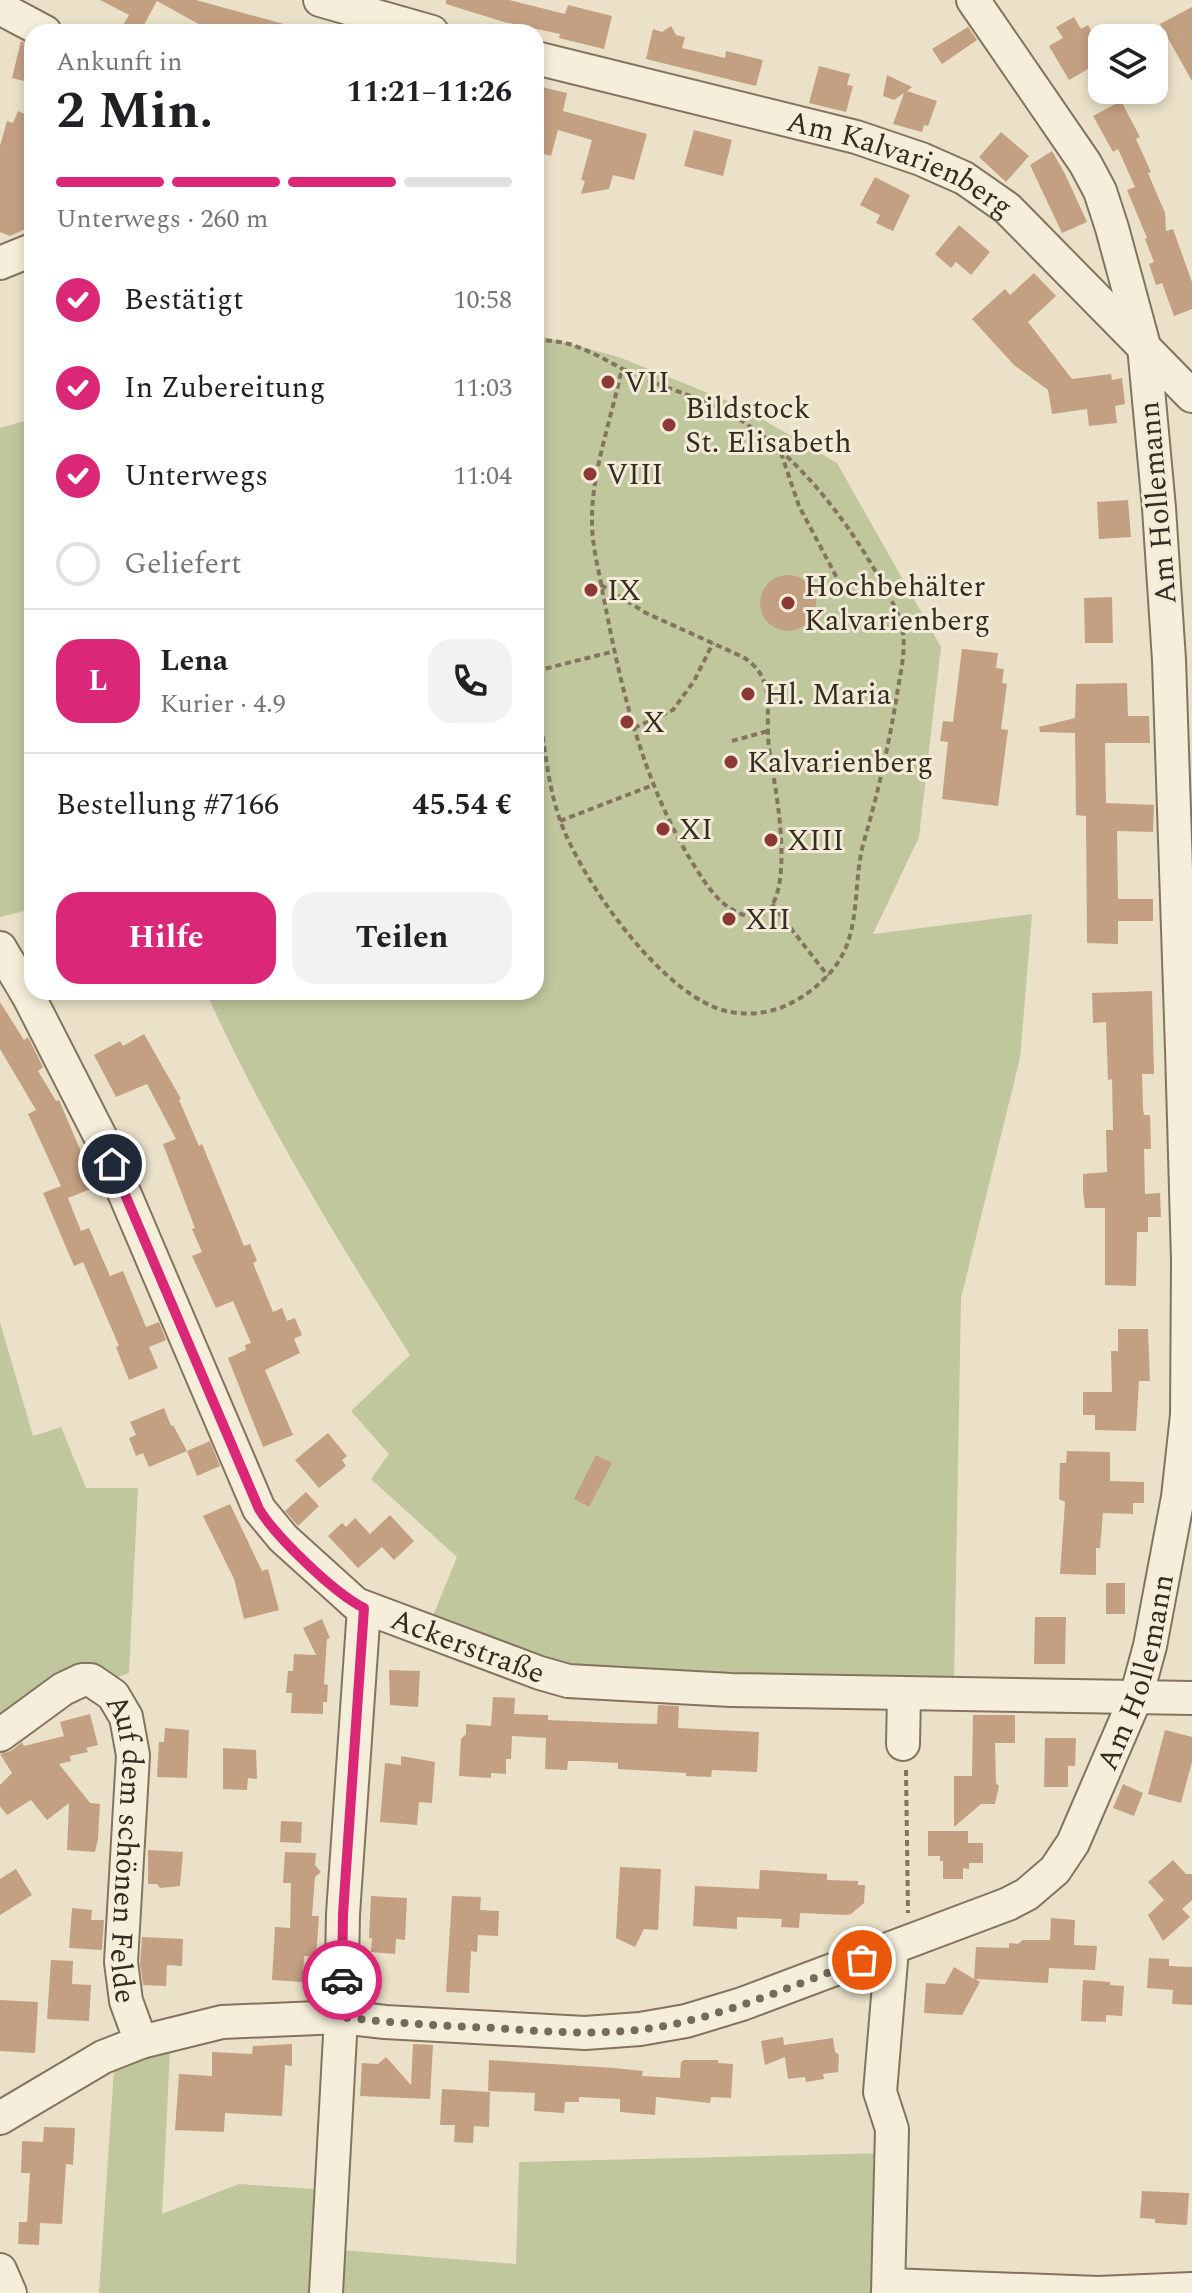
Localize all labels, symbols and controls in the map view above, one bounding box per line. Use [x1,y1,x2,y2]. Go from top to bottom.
map controls [1088,24,1168,104]
button: layers [1088,24,1168,104]
text: Ankunft in [56,42,182,82]
text: 11:21–11:26 [346,69,512,115]
text: 2 Min. [56,72,213,151]
street label: Am Kalvarienberg [782,99,1022,230]
text: Unterwegs · 260 m [56,199,268,239]
text: Bestätigt [124,277,244,323]
icon: check [56,278,100,322]
text: 10:58 [453,280,512,320]
place label: VII [624,360,670,406]
text: In Zubereitung [124,365,325,411]
icon: check [56,366,100,410]
text: 11:03 [453,368,512,408]
marker: VII [599,373,617,391]
place label: Bildstock St. Elisabeth [685,386,852,466]
street label: Am Hollemann [1126,399,1190,606]
marker: Bildstock St. Elisabeth [660,416,678,434]
place label: VIII [606,452,663,498]
text: Unterwegs [124,453,268,499]
icon: check [56,454,100,498]
text: 11:04 [453,456,512,496]
marker: VIII [581,465,599,483]
text: Geliefert [124,541,242,587]
place label: Hochbehälter Kalvarienberg [804,564,990,644]
place label: IX [607,568,641,614]
marker: IX [582,581,600,599]
marker: Hochbehälter Kalvarienberg [779,594,797,612]
text: Lena [160,638,228,684]
button: phone [428,639,512,723]
text: L [88,658,108,704]
place label: Hl. Maria [764,672,892,718]
text: Kurier · 4.9 [160,684,286,724]
marker: Hl. Maria [739,685,757,703]
place label: X [643,700,665,746]
marker: X [618,713,636,731]
place label: Kalvarienberg [747,740,933,786]
marker: Kalvarienberg [722,753,740,771]
text: Bestellung #7166 [56,782,279,828]
text: 45.54 € [412,782,512,828]
place label: XI [679,807,713,853]
place label: XIII [787,818,844,864]
marker: XI [654,820,672,838]
marker: XIII [762,831,780,849]
button: Hilfe [56,892,276,984]
button: Teilen [292,892,512,984]
place label: XII [745,897,791,943]
marker: XII [720,910,738,928]
pin [78,1130,146,1198]
icon: home [90,1142,134,1186]
street label: Am Hollemann [1085,1570,1187,1778]
street label: Ackerstraße [384,1597,551,1697]
street label: Auf dem schönen Felde [93,1685,155,2006]
pin [828,1926,896,1994]
icon: bag [840,1938,884,1982]
courier [302,1940,382,2020]
icon: car [320,1958,364,2002]

